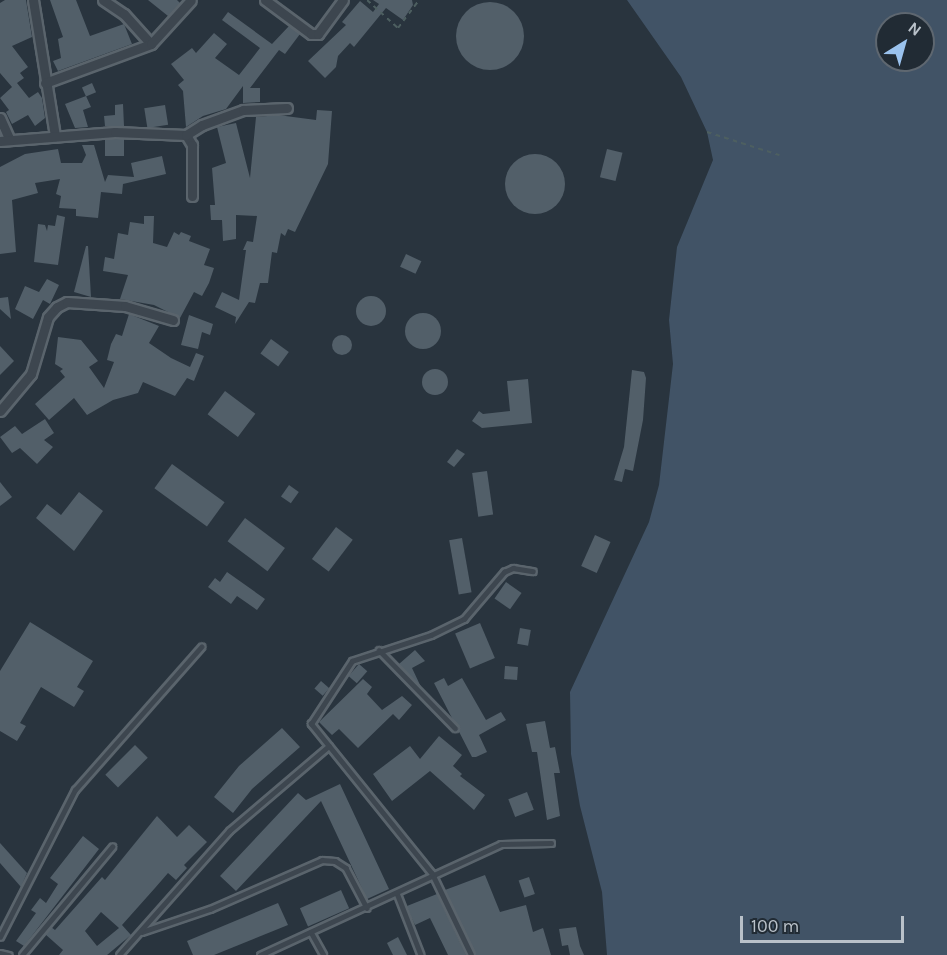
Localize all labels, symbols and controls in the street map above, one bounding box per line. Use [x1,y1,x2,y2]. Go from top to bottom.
north arrow [875,12,935,72]
text: N [905,18,925,40]
scale bar [743,904,906,942]
text: 100 m [751,915,799,937]

